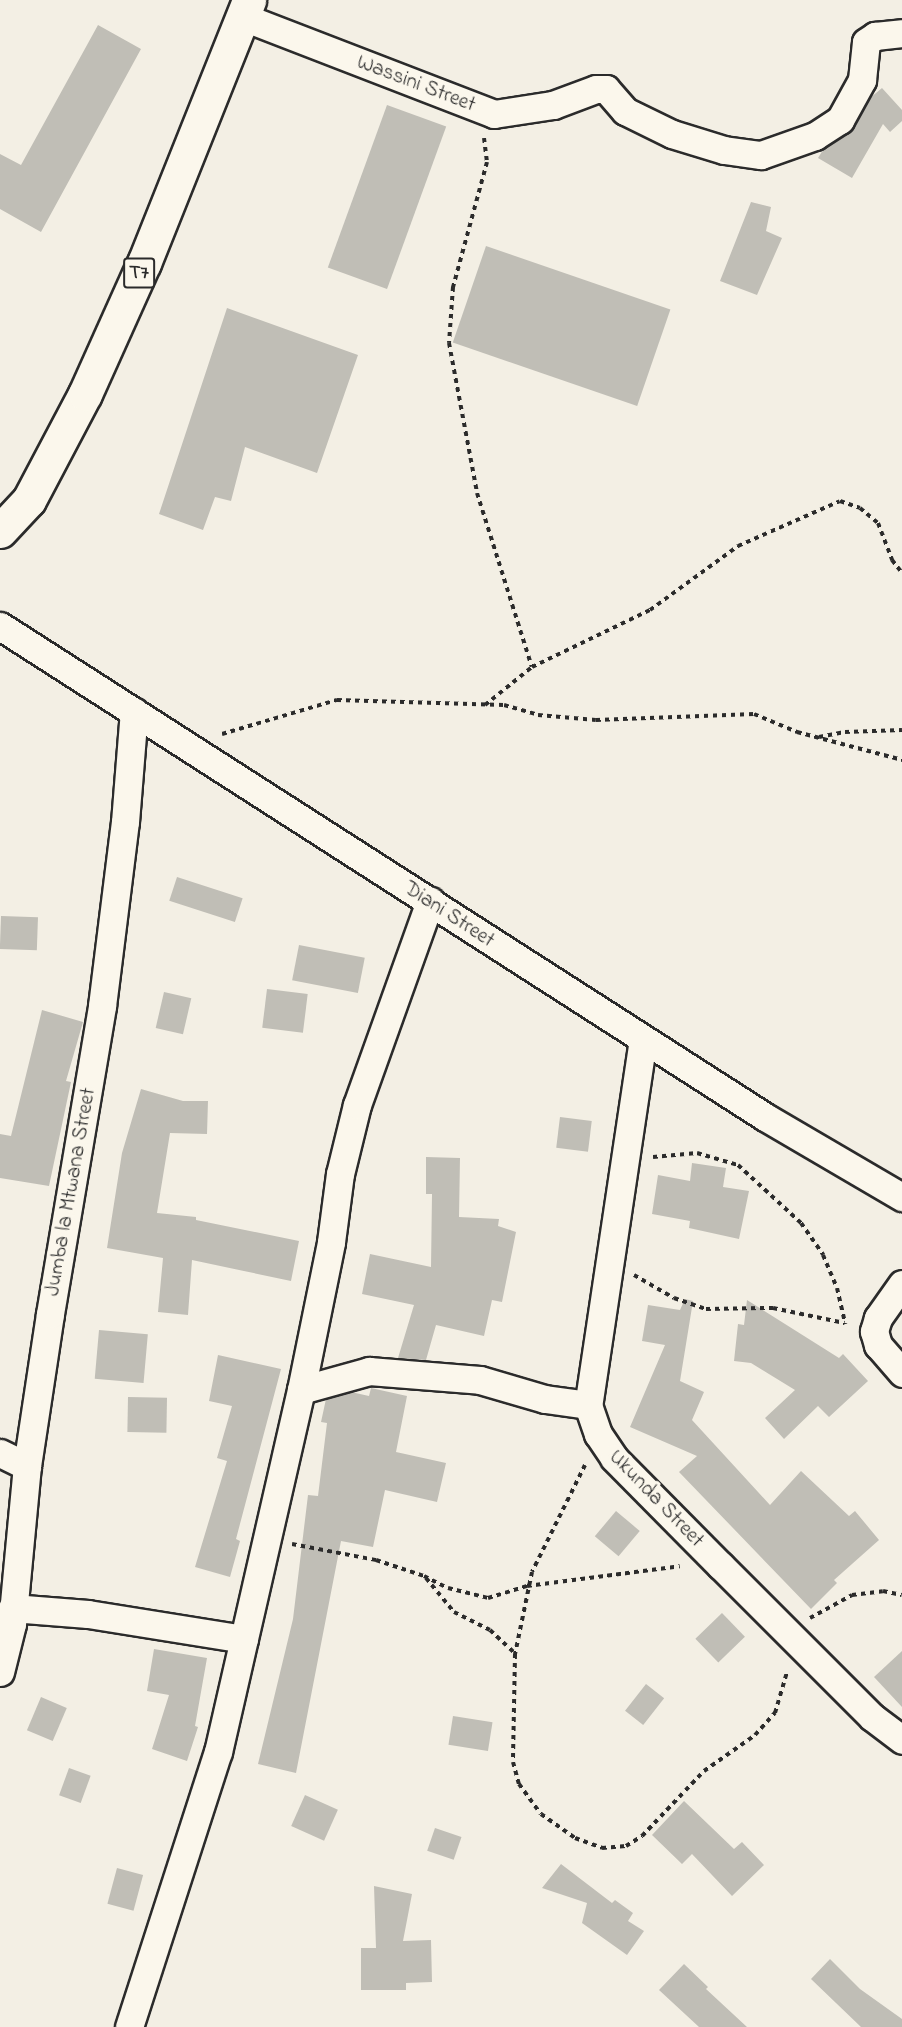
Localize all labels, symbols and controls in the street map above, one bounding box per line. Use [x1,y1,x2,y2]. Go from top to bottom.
street label: Wassini Street [353,50,479,118]
road number: T7 [122,256,156,290]
street label: Diani Street [399,876,499,954]
street label: Jumba la Mtwana Street [40,1086,102,1298]
street label: Ukunda Street [603,1445,709,1553]

